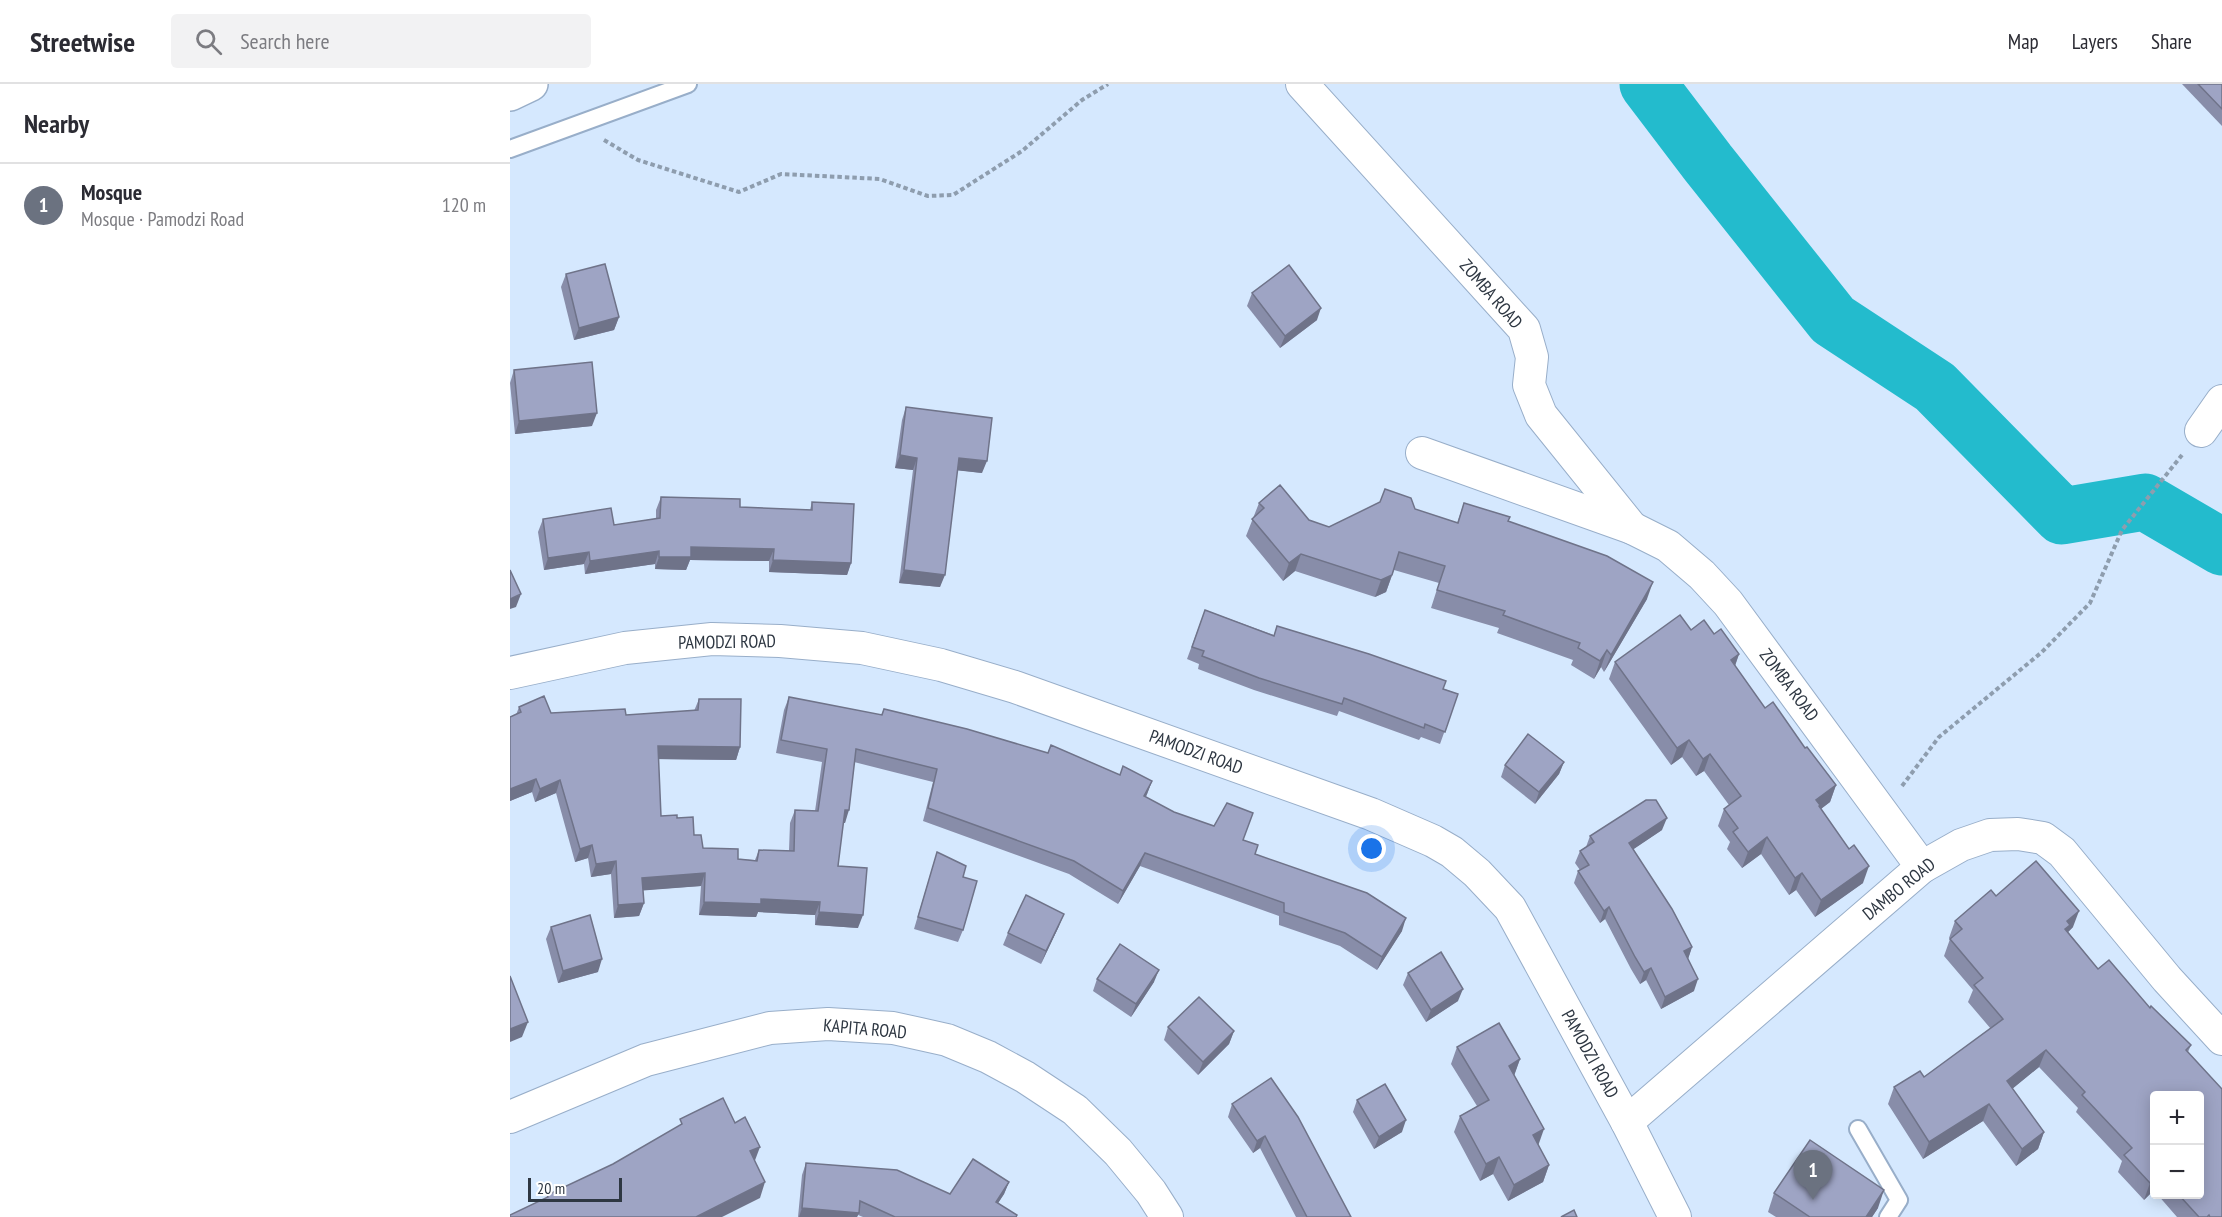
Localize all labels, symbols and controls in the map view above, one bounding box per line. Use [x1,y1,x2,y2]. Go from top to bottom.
search box [171,14,591,68]
text: Streetwise [30,23,135,60]
icon: search [192,25,225,58]
text: Search here [240,27,330,55]
text: Map [2008,28,2039,55]
text: Layers [2072,28,2118,55]
text: Share [2151,28,2192,55]
text: Nearby [24,107,89,140]
text: Mosque [81,178,142,206]
text: 1 [39,192,48,218]
text: 120 m [442,192,486,218]
text: Mosque · Pamodzi Road [81,206,244,232]
street label: ZOMBA ROAD [1455,254,1528,333]
street label: PAMODZI ROAD [678,629,776,654]
street label: ZOMBA ROAD [1755,644,1824,725]
street label: PAMODZI ROAD [1146,724,1246,779]
your location [1357,834,1386,863]
street label: DAMBO ROAD [1858,852,1940,925]
street label: PAMODZI ROAD [1557,1005,1624,1102]
street label: KAPITA ROAD [822,1013,908,1044]
map controls [2150,1091,2204,1199]
button: + [2150,1091,2204,1145]
button: − [2150,1145,2204,1199]
pin: 1 [1794,1150,1832,1200]
scale bar [528,1175,622,1202]
text: 20 m [537,1178,565,1198]

